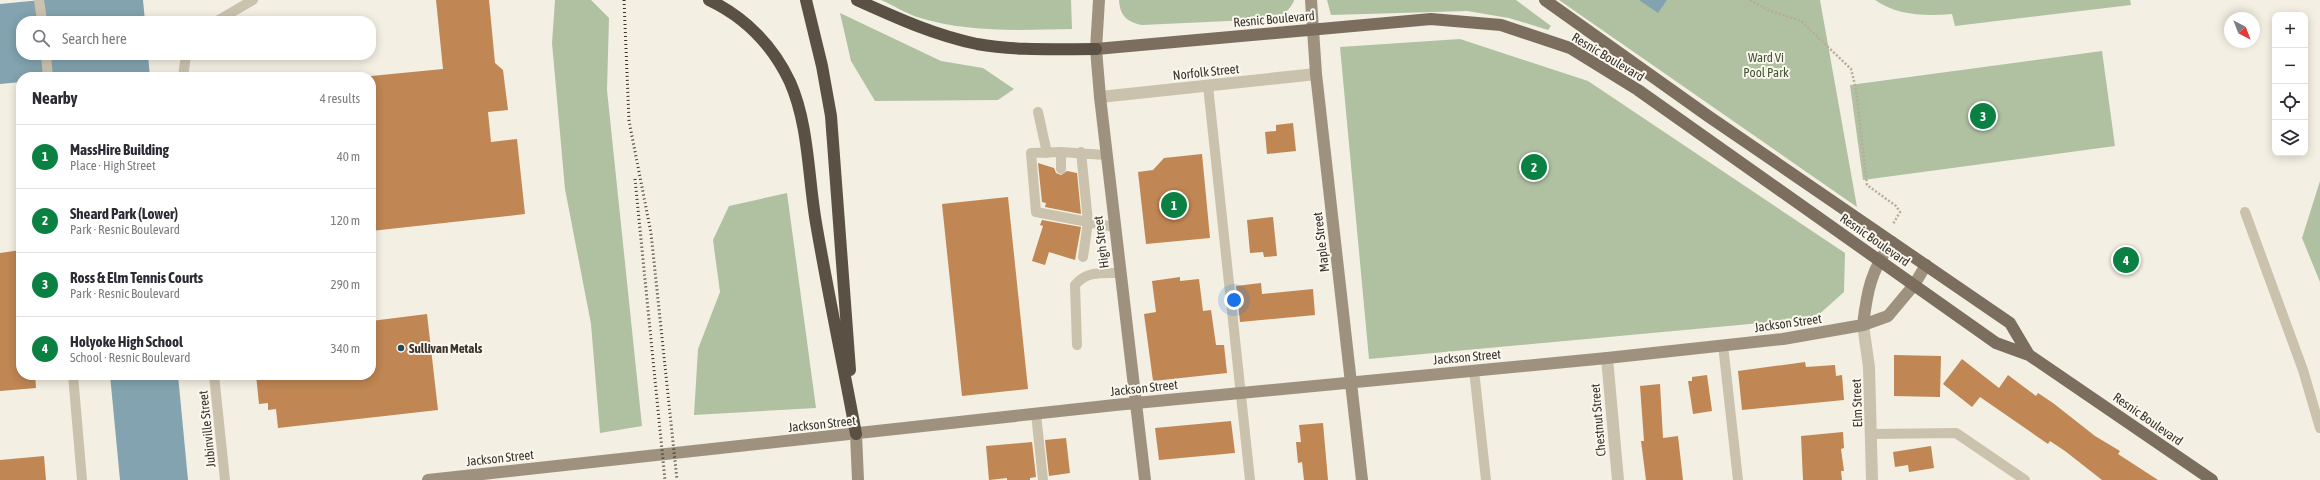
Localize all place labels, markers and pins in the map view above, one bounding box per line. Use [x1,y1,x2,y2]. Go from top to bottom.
pin: 3 [1970,101,1996,131]
pin: 2 [1521,152,1547,182]
pin: 1 [1161,190,1187,220]
pin: 4 [2113,245,2139,275]
place label: Sullivan Metals [409,341,483,356]
marker: Sullivan Metals [396,343,406,353]

